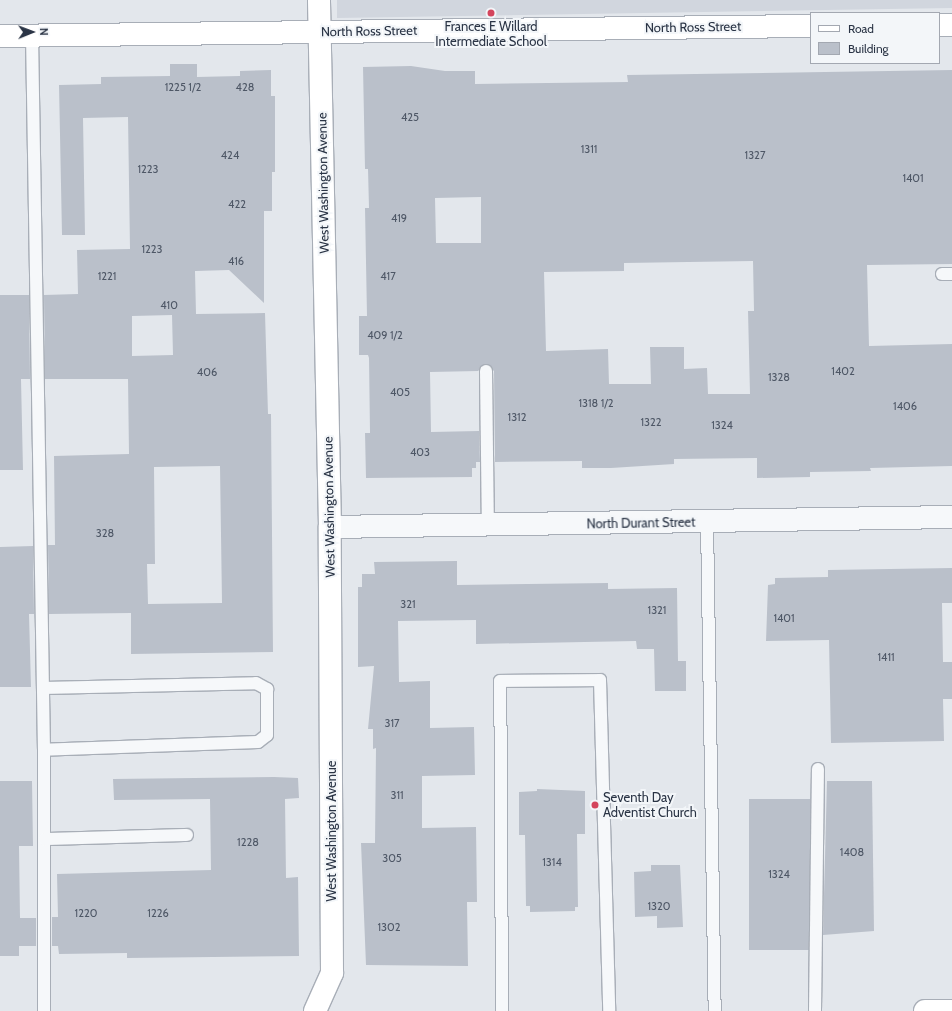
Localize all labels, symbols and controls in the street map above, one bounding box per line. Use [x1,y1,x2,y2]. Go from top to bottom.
marker: Frances E Willard Intermediate School [486,8,496,18]
north arrow [12,12,52,52]
legend [810,12,940,64]
street label: North Ross Street [645,18,741,36]
place label: Frances E Willard Intermediate School [435,19,547,50]
text: Road [848,21,874,36]
street label: North Ross Street [321,22,417,40]
text: N [37,28,51,36]
text: Building [848,41,889,56]
house number: 1225 1/2 [165,80,201,94]
house number: 428 [236,80,254,94]
house number: 425 [401,110,419,124]
street label: West Washington Avenue [314,112,332,254]
house number: 1311 [581,142,597,156]
house number: 424 [221,148,239,162]
house number: 1327 [745,148,765,162]
house number: 1223 [137,162,159,176]
house number: 1401 [902,171,924,185]
house number: 422 [228,197,246,211]
house number: 419 [391,211,407,225]
house number: 1223 [141,242,163,256]
house number: 416 [228,254,244,268]
house number: 1221 [98,269,116,283]
house number: 417 [380,269,396,283]
house number: 410 [160,298,178,312]
house number: 409 1/2 [367,328,403,342]
house number: 1402 [831,364,855,378]
house number: 406 [197,365,217,379]
house number: 1328 [768,370,790,384]
house number: 405 [390,385,410,399]
house number: 1318 1/2 [578,396,614,410]
house number: 1406 [893,399,917,413]
house number: 1312 [508,410,526,424]
house number: 1322 [640,415,662,429]
house number: 1324 [711,418,733,432]
street label: West Washington Avenue [320,436,338,578]
house number: 403 [410,445,430,459]
street label: North Durant Street [586,514,696,532]
house number: 328 [96,526,114,540]
house number: 321 [400,597,416,611]
house number: 1321 [648,603,666,617]
house number: 1401 [773,611,795,625]
house number: 1411 [877,650,895,664]
house number: 317 [384,716,400,730]
street label: West Washington Avenue [323,761,339,901]
house number: 311 [390,788,404,802]
place label: Seventh Day Adventist Church [603,790,697,821]
marker: Seventh Day Adventist Church [590,800,600,810]
house number: 1228 [237,835,259,849]
house number: 1408 [840,845,864,859]
house number: 305 [382,851,402,865]
house number: 1314 [542,855,562,869]
house number: 1324 [768,867,790,881]
house number: 1320 [648,899,670,913]
house number: 1220 [75,906,97,920]
house number: 1226 [147,906,169,920]
house number: 1302 [378,920,400,934]

